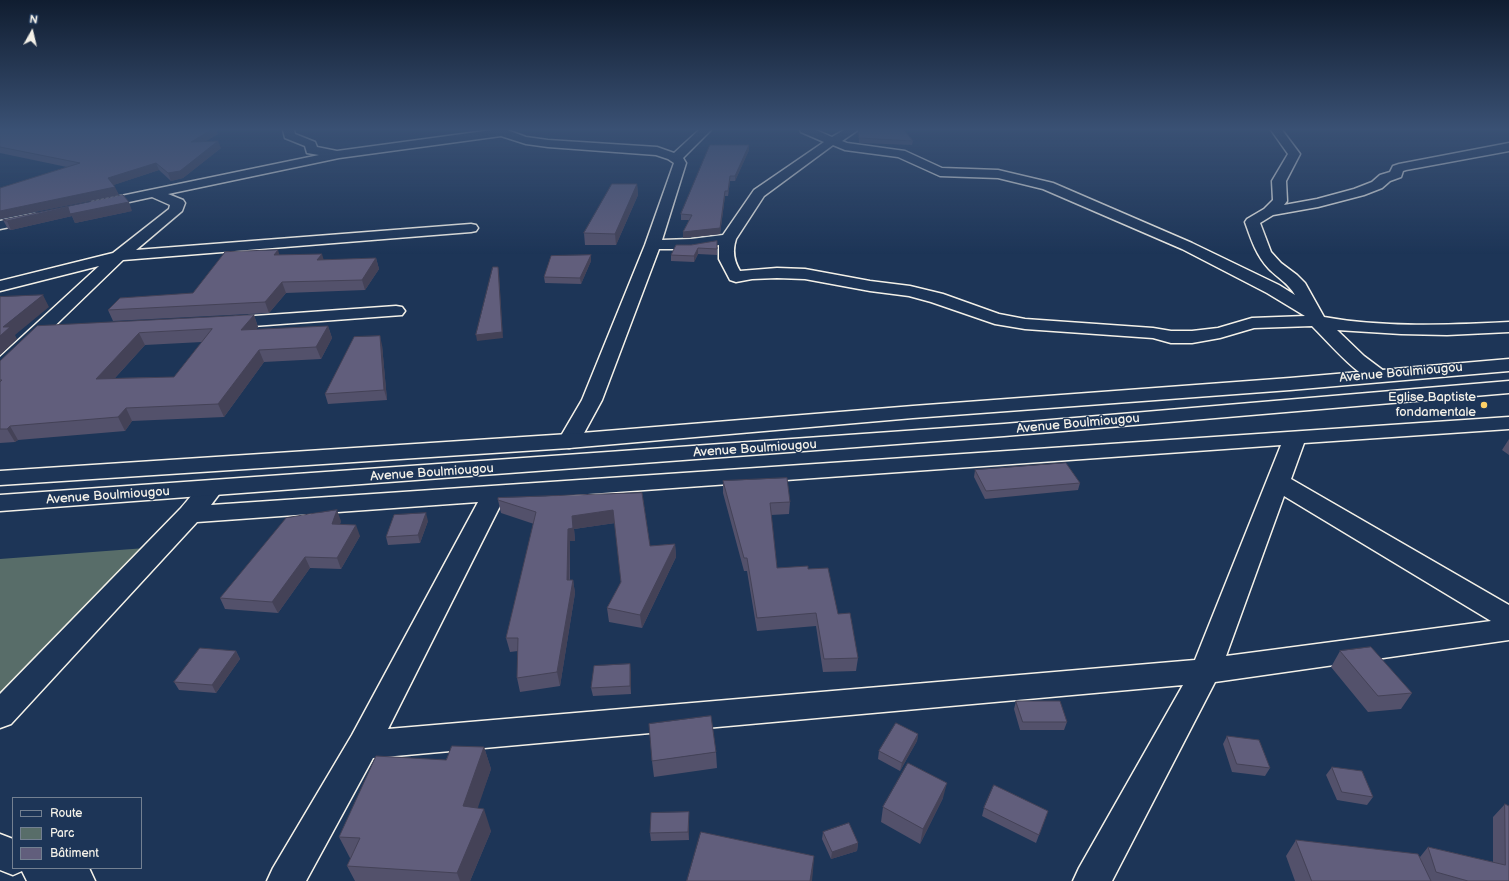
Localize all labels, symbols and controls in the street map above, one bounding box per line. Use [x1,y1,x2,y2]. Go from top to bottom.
north arrow [12,12,52,52]
text: N [29,13,39,27]
street label: Avenue Boulmiougou [1339,360,1463,386]
place label: Eglise Baptiste fondamentale [1388,390,1476,421]
marker: Eglise Baptiste fondamentale [1479,400,1489,410]
street label: Avenue Boulmiougou [1016,411,1140,437]
street label: Avenue Boulmiougou [693,437,817,461]
street label: Avenue Boulmiougou [370,461,494,485]
street label: Avenue Boulmiougou [46,484,170,508]
legend [12,797,142,869]
text: Route [50,806,82,821]
text: Parc [50,826,74,841]
text: Bâtiment [50,846,99,861]

